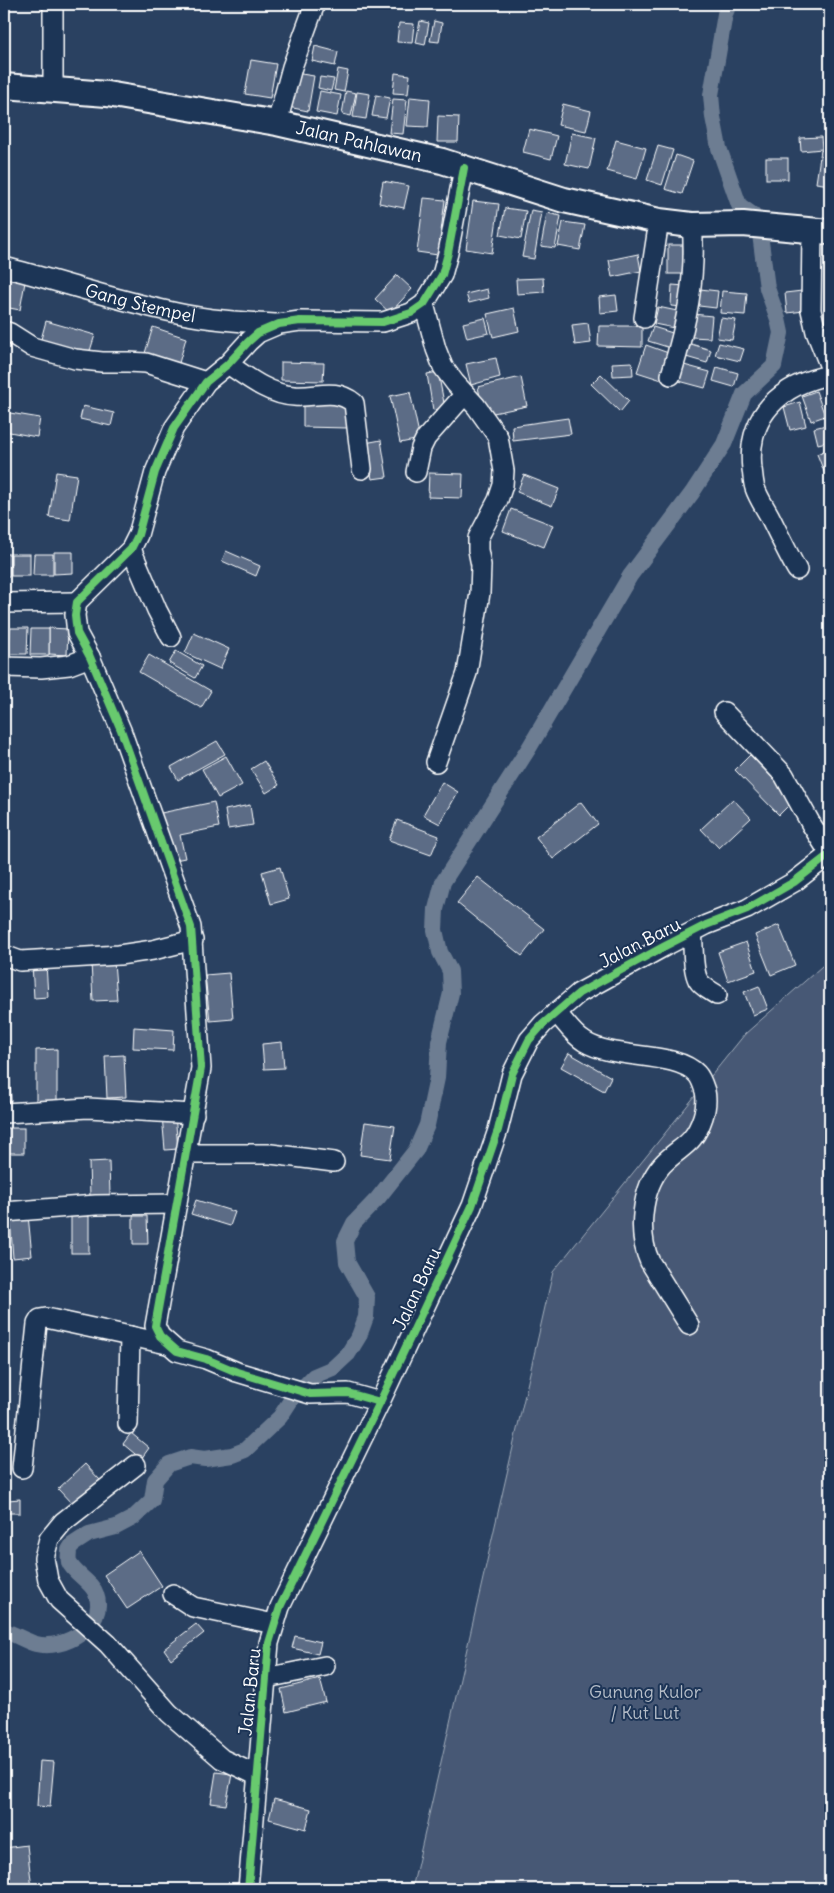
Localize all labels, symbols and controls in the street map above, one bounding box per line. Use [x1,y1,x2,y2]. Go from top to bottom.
street label: Jalan Pahlawan [294,116,424,167]
street label: Gang Stempel [82,278,197,327]
street label: Jalan Baru [595,912,684,973]
street label: Jalan Baru [387,1244,446,1334]
street label: Jalan Baru [233,1647,266,1737]
park label: Gunung Kulor / Kut Lut [589,1680,702,1724]

